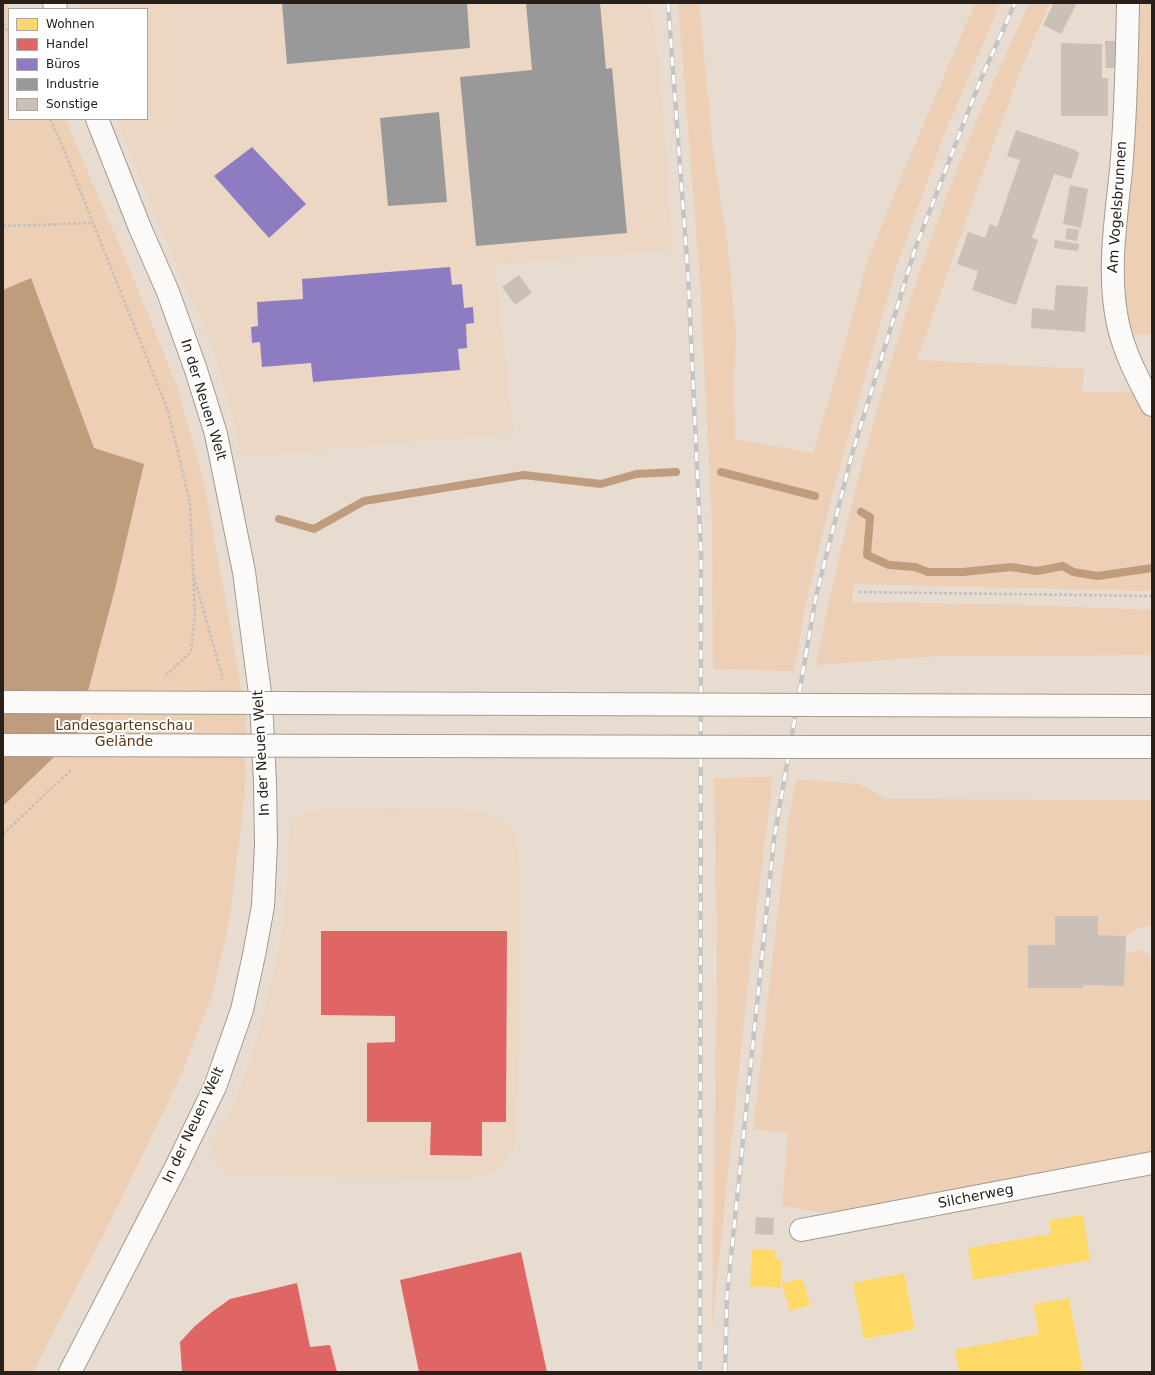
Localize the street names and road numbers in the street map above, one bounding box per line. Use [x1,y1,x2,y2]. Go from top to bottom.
street label: Am Vogelsbrunnen [1105,140,1131,274]
street label: In der Neuen Welt [177,337,229,463]
street label: In der Neuen Welt [250,690,274,816]
street label: In der Neuen Welt [160,1064,228,1186]
street label: Silcherweg [937,1181,1015,1213]

